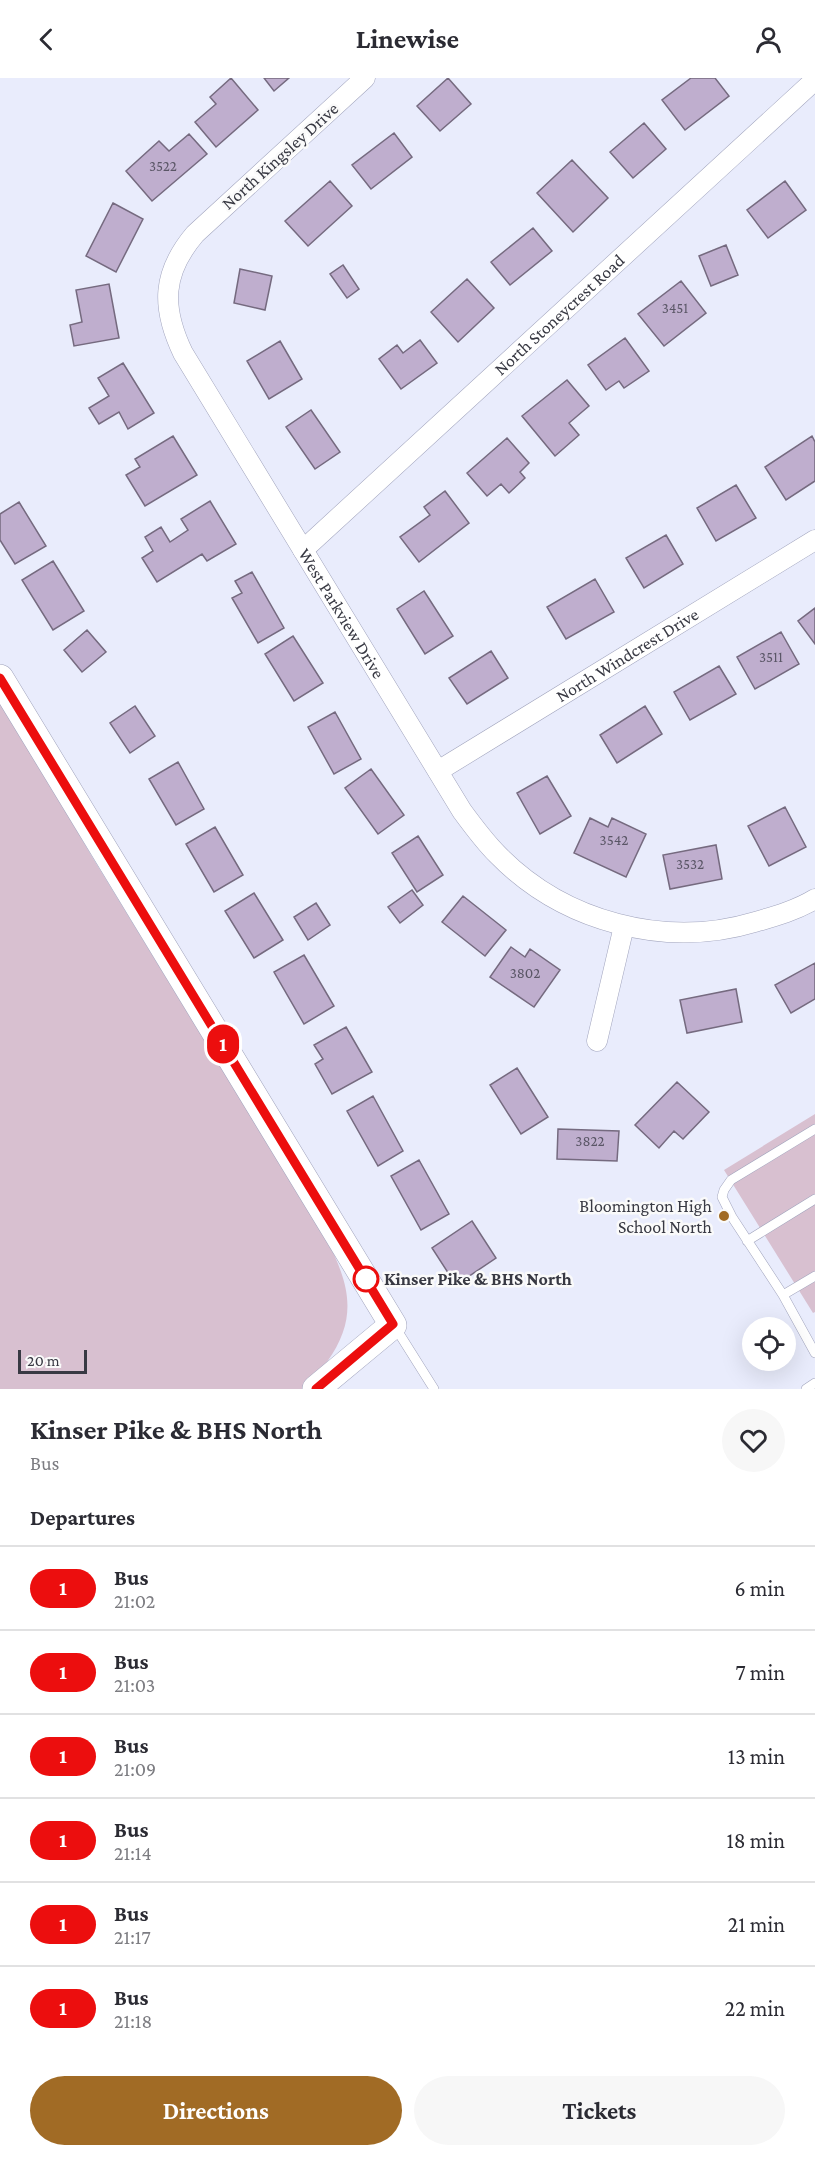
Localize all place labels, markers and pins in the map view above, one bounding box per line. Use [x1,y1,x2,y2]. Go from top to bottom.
place label: Bloomington High School North [579,1196,712,1237]
marker: Bloomington High School North [717,1209,731,1223]
marker: Kinser Pike & BHS North [353,1266,379,1292]
place label: Kinser Pike & BHS North [384,1269,573,1289]

